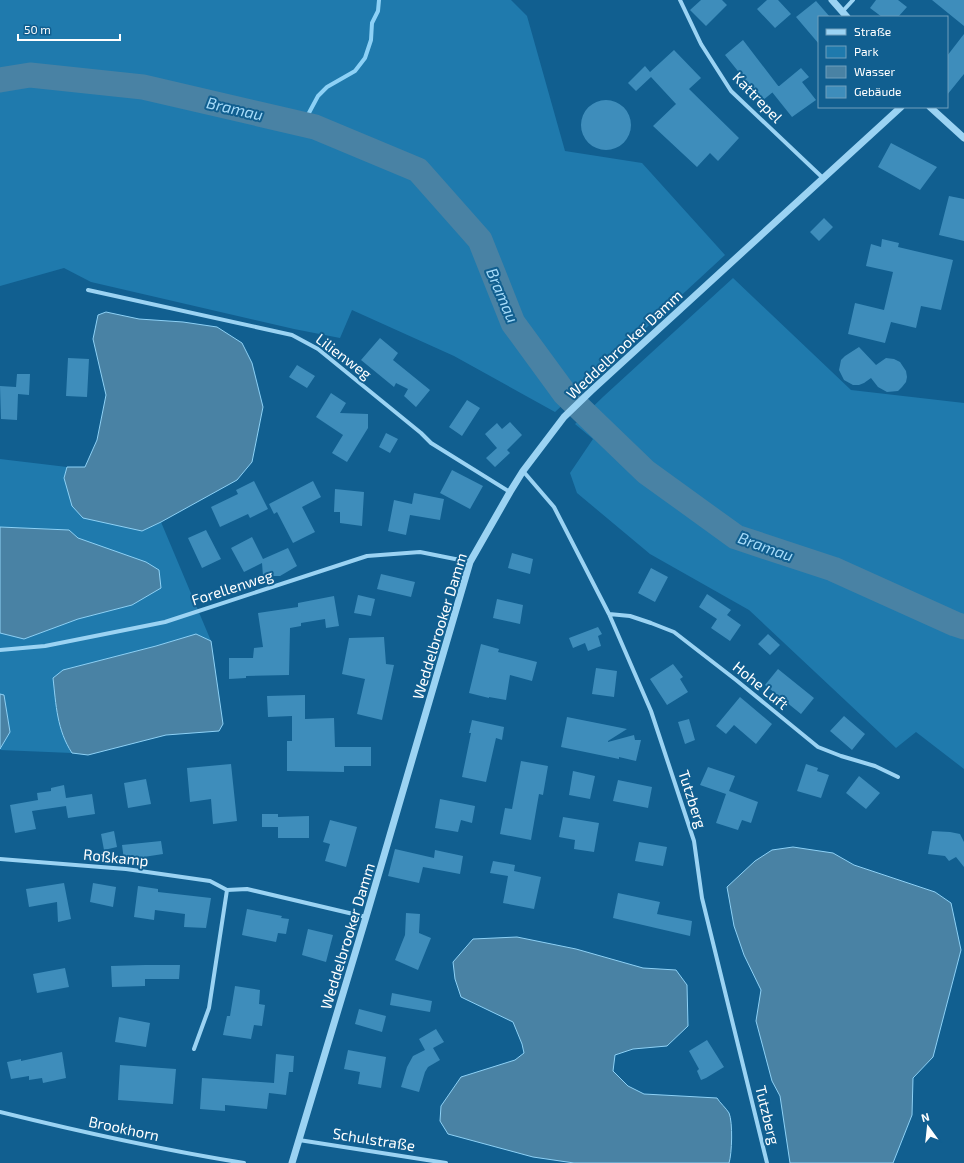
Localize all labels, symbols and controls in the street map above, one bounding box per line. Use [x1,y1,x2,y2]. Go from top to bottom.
scale bar [18,16,120,42]
legend [818,16,948,108]
text: 50 m [24,22,51,36]
text: Straße [854,24,891,38]
text: Park [854,44,879,58]
text: Wasser [854,64,895,78]
street label: Kattrepel [729,68,787,127]
text: Gebäude [854,84,902,98]
water label: Bramau [205,92,265,124]
water label: Bramau [483,265,523,325]
street label: Weddelbrooker Damm [562,286,686,402]
street label: Lilienweg [313,329,376,383]
water label: Bramau [736,527,796,565]
street label: Weddelbrooker Damm [408,551,470,701]
street label: Forellenweg [189,565,276,609]
street label: Hohe Luft [730,657,793,713]
street label: Tutzberg [675,768,711,831]
street label: Roßkamp [82,845,150,869]
street label: Weddelbrooker Damm [316,861,378,1011]
street label: Tutzberg [752,1084,784,1147]
north arrow [908,1107,948,1147]
text: N [920,1110,931,1124]
street label: Brookhorn [87,1112,161,1144]
street label: Schulstraße [331,1124,417,1154]

